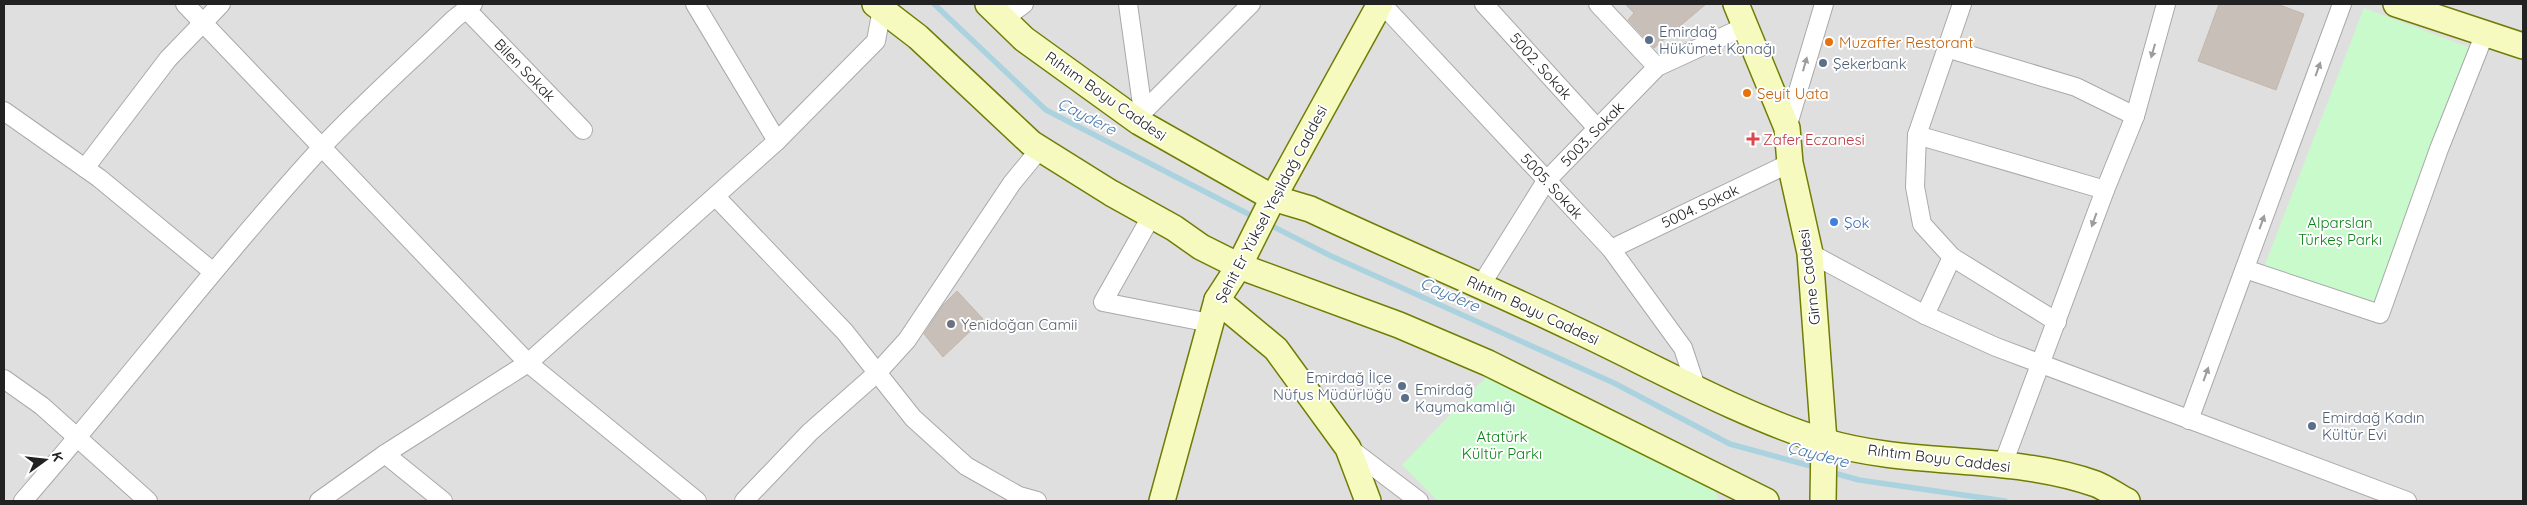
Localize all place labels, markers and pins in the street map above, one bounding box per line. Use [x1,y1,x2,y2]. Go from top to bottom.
place label: Emirdağ Hükümet Konağı [1659,22,1775,58]
place label: Muzaffer Restorant [1839,33,1973,52]
marker: Emirdağ Hükümet Konağı [1643,34,1655,46]
marker: Muzaffer Restorant [1823,36,1835,48]
place label: Şekerbank [1833,54,1907,73]
marker: Şekerbank [1817,57,1829,69]
place label: Seyit Uata [1757,84,1829,103]
marker: Seyit Uata [1741,87,1753,99]
place label: Zafer Eczanesi [1763,130,1865,149]
marker: Zafer Eczanesi [1747,133,1759,145]
place label: Şok [1844,213,1870,232]
marker: Şok [1828,216,1840,228]
place label: Yenidoğan Camii [961,315,1077,334]
marker: Yenidoğan Camii [945,318,957,330]
place label: Emirdağ İlçe Nüfus Müdürlüğü [1273,368,1392,404]
marker: Emirdağ İlçe Nüfus Müdürlüğü [1396,380,1408,392]
place label: Emirdağ Kaymakamlığı [1415,380,1515,416]
marker: Emirdağ Kaymakamlığı [1399,392,1411,404]
place label: Emirdağ Kadın Kültür Evi [2322,408,2425,444]
marker: Emirdağ Kadın Kültür Evi [2306,420,2318,432]

